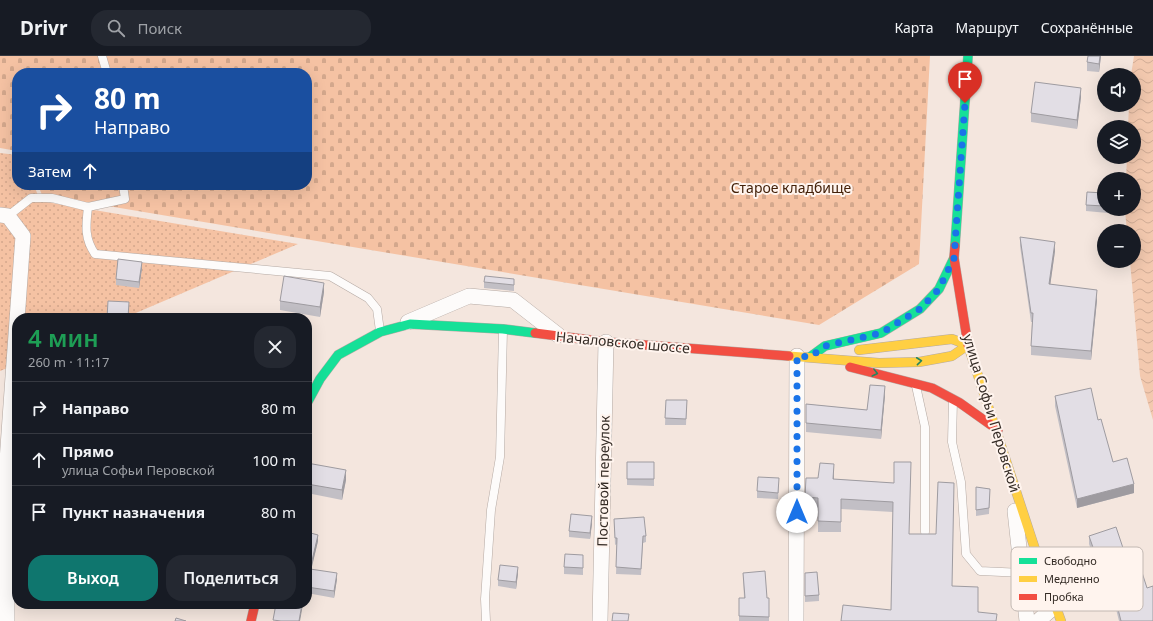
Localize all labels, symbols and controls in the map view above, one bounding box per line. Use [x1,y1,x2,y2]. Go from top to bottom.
search box [91,10,371,46]
text: Drivr [20,15,67,41]
icon: search [105,17,127,39]
text: Поиск [137,18,182,38]
text: Карта [894,18,933,37]
text: Маршрут [955,18,1019,37]
text: Сохранённые [1041,18,1133,37]
pin [948,62,982,103]
icon: arrive [954,68,976,90]
map controls [1097,68,1141,268]
button: sound [1097,68,1141,112]
text: 80 m [94,79,161,117]
icon: right [28,84,80,136]
text: Направо [94,115,170,139]
button: layers [1097,120,1141,164]
icon: ahead [79,160,101,182]
text: Затем [28,161,71,181]
button: + [1097,172,1141,216]
park label: Старое кладбище [731,178,852,197]
button: − [1097,224,1141,268]
text: 4 мин [28,321,99,354]
button: close [254,326,296,368]
street label: Началовское шоссе [555,327,691,357]
street label: улица Софьи Перовской [959,331,1025,495]
text: 260 m · 11:17 [28,353,109,371]
one-way arrow [916,357,922,366]
one-way arrow [871,368,878,377]
icon: right [28,397,50,419]
text: Направо [62,398,129,418]
text: 80 m [261,398,296,418]
street label: Постовой переулок [592,415,614,547]
text: Прямо [62,441,114,461]
icon: ahead [28,449,50,471]
text: 100 m [252,450,296,470]
text: улица Софьи Перовской [62,461,215,479]
position arrow [776,491,818,533]
icon: arrive [28,501,50,523]
text: Пункт назначения [62,502,205,522]
text: 80 m [261,502,296,522]
legend [1011,547,1143,611]
text: Свободно [1044,553,1097,568]
button: Выход [28,555,158,601]
button: Поделиться [166,555,296,601]
text: Медленно [1044,571,1099,586]
text: Пробка [1044,589,1084,604]

